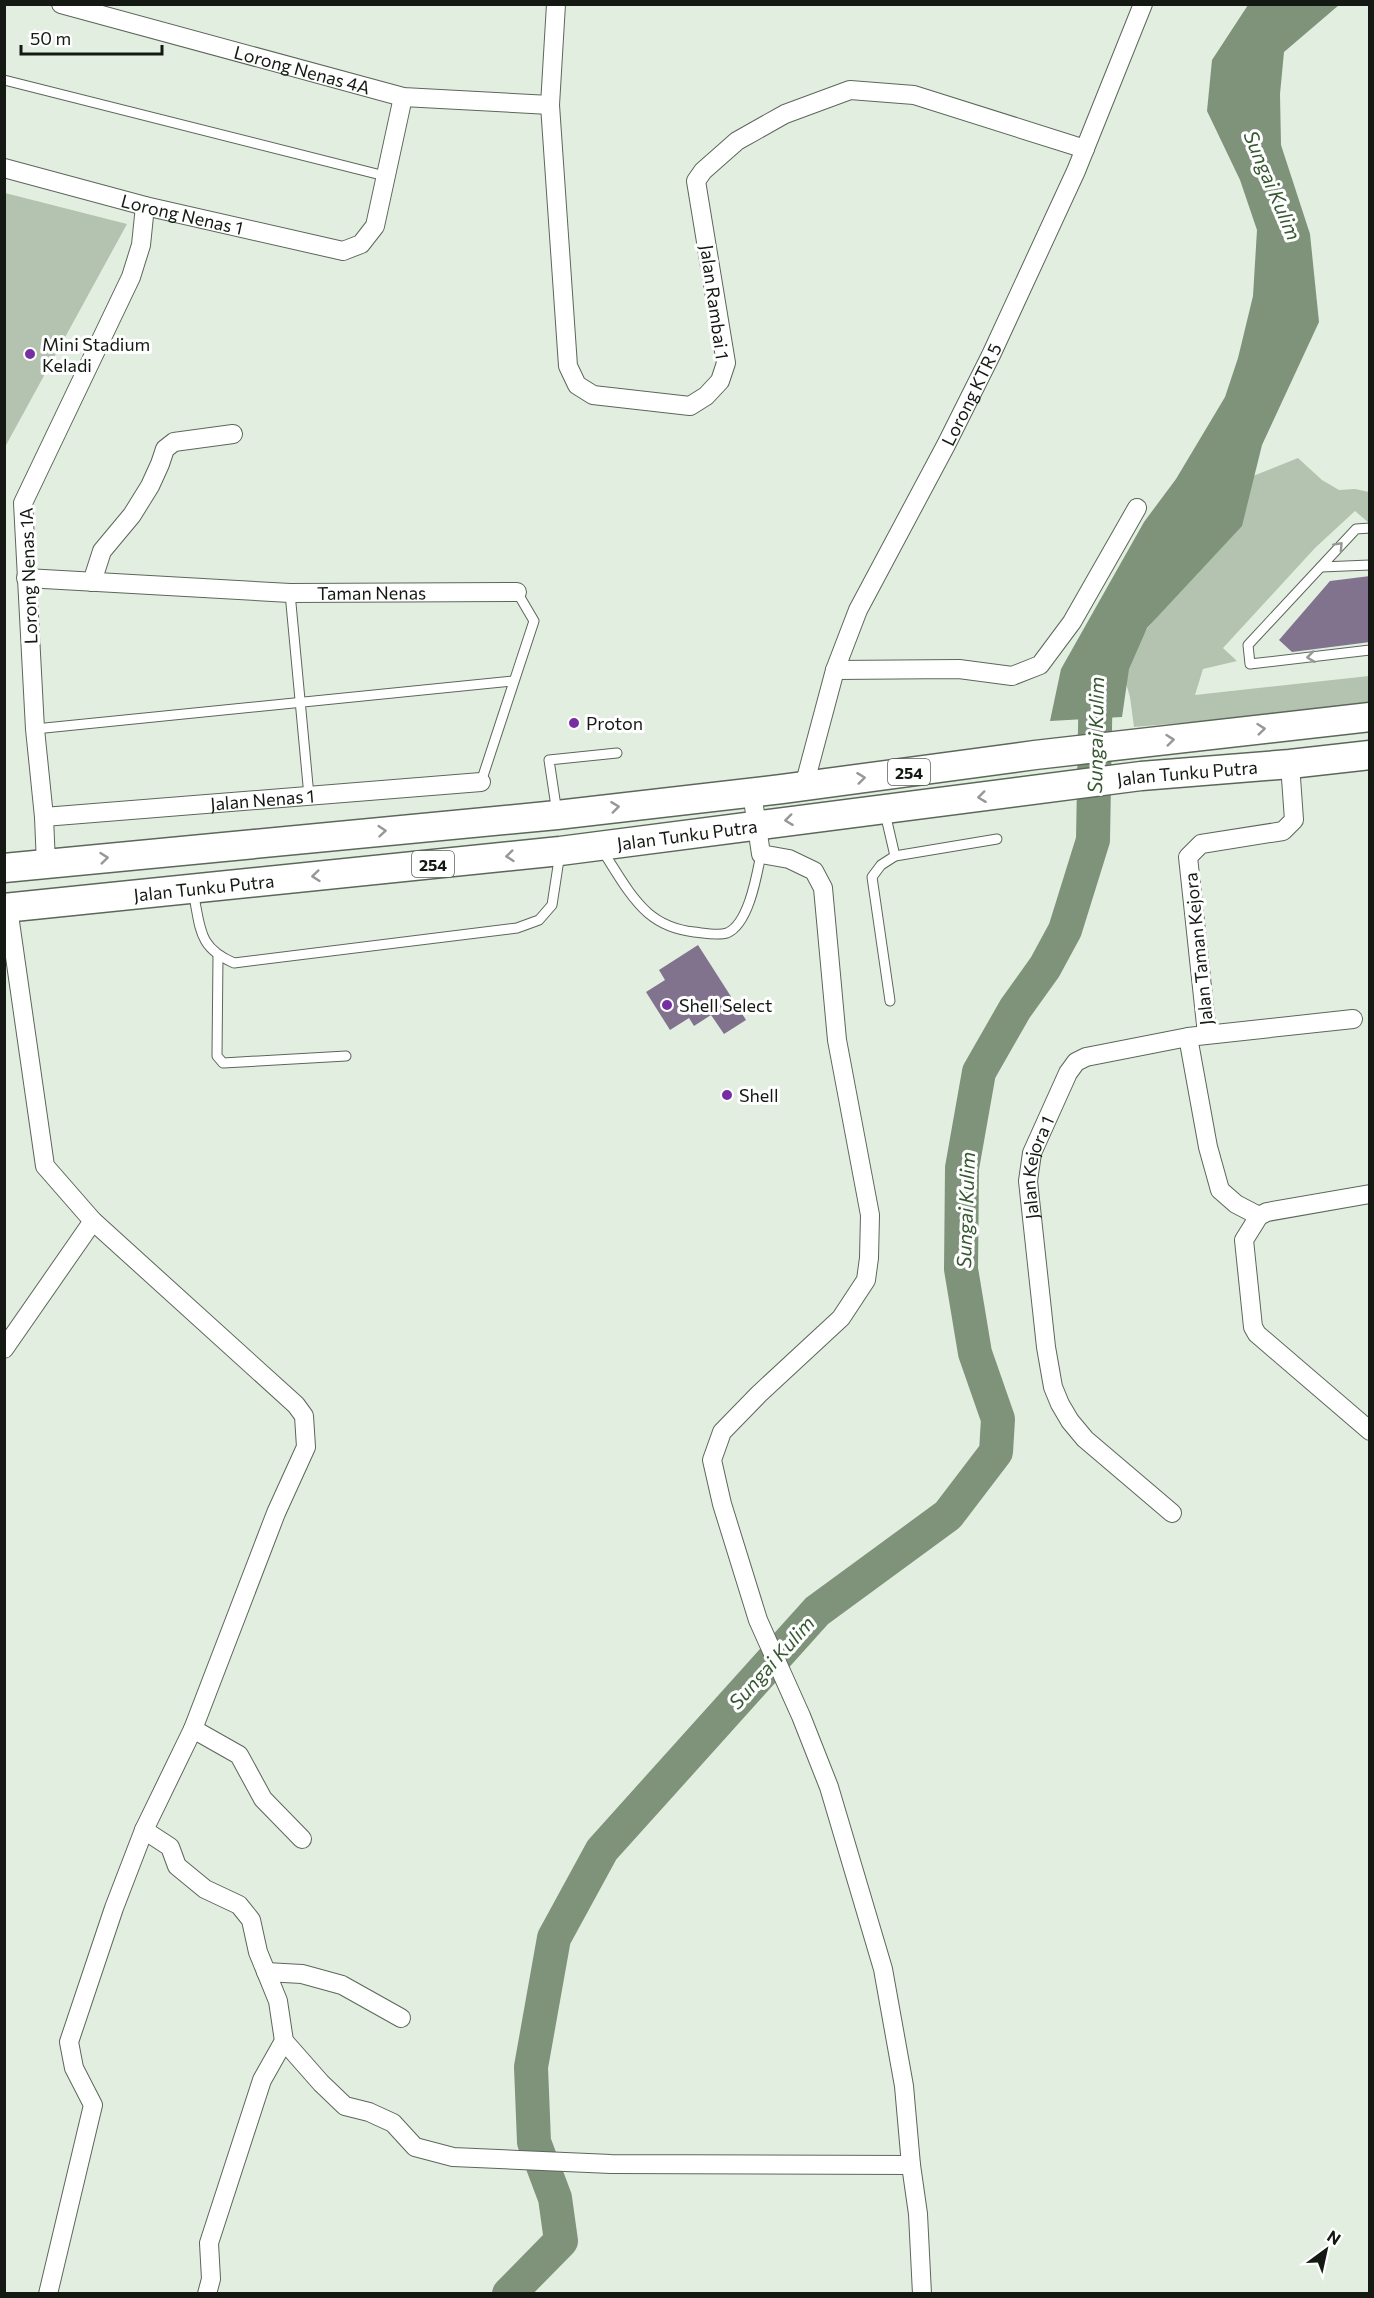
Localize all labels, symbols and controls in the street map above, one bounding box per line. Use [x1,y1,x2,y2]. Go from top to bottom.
scale bar [21,18,162,56]
text: 50 m [30,27,71,49]
street label: Lorong Nenas 4A [232,41,373,99]
water label: Sungai Kulim [1239,127,1307,243]
street label: Lorong Nenas 1 [119,189,245,239]
street label: Jalan Rambai 1 [696,243,734,361]
place label: Mini Stadium Keladi [42,333,150,376]
street label: Lorong KTR 5 [937,340,1006,449]
marker: Mini Stadium Keladi [23,347,37,361]
street label: Lorong Nenas 1A [15,507,41,645]
one-way arrow [1332,543,1343,554]
street label: Taman Nenas [317,581,426,604]
one-way arrow [1307,650,1316,663]
water label: Sungai Kulim [1082,677,1108,793]
place label: Proton [586,712,643,734]
marker: Proton [567,716,581,730]
one-way arrow [1256,724,1265,736]
one-way arrow [1166,734,1175,746]
street label: Jalan Tunku Putra [1115,756,1258,790]
road number: 254 [888,759,930,785]
one-way arrow [857,773,866,785]
street label: Jalan Nenas 1 [209,784,315,815]
one-way arrow [978,790,987,802]
one-way arrow [611,802,620,814]
one-way arrow [784,814,793,826]
street label: Jalan Tunku Putra [616,815,759,855]
one-way arrow [377,825,386,838]
one-way arrow [506,849,515,862]
road number: 254 [412,851,454,877]
one-way arrow [100,852,109,865]
street label: Jalan Tunku Putra [133,869,275,906]
one-way arrow [312,869,321,882]
street label: Jalan Taman Kejora [1179,872,1217,1026]
place label: Shell Select [679,994,772,1016]
marker: Shell Select [660,998,674,1012]
place label: Shell [739,1084,779,1106]
marker: Shell [720,1088,734,1102]
street label: Jalan Kejora 1 [1017,1112,1058,1220]
water label: Sungai Kulim [951,1151,979,1269]
water label: Sungai Kulim [723,1611,819,1713]
north arrow [1296,2220,1356,2280]
text: N [1324,2226,1345,2248]

